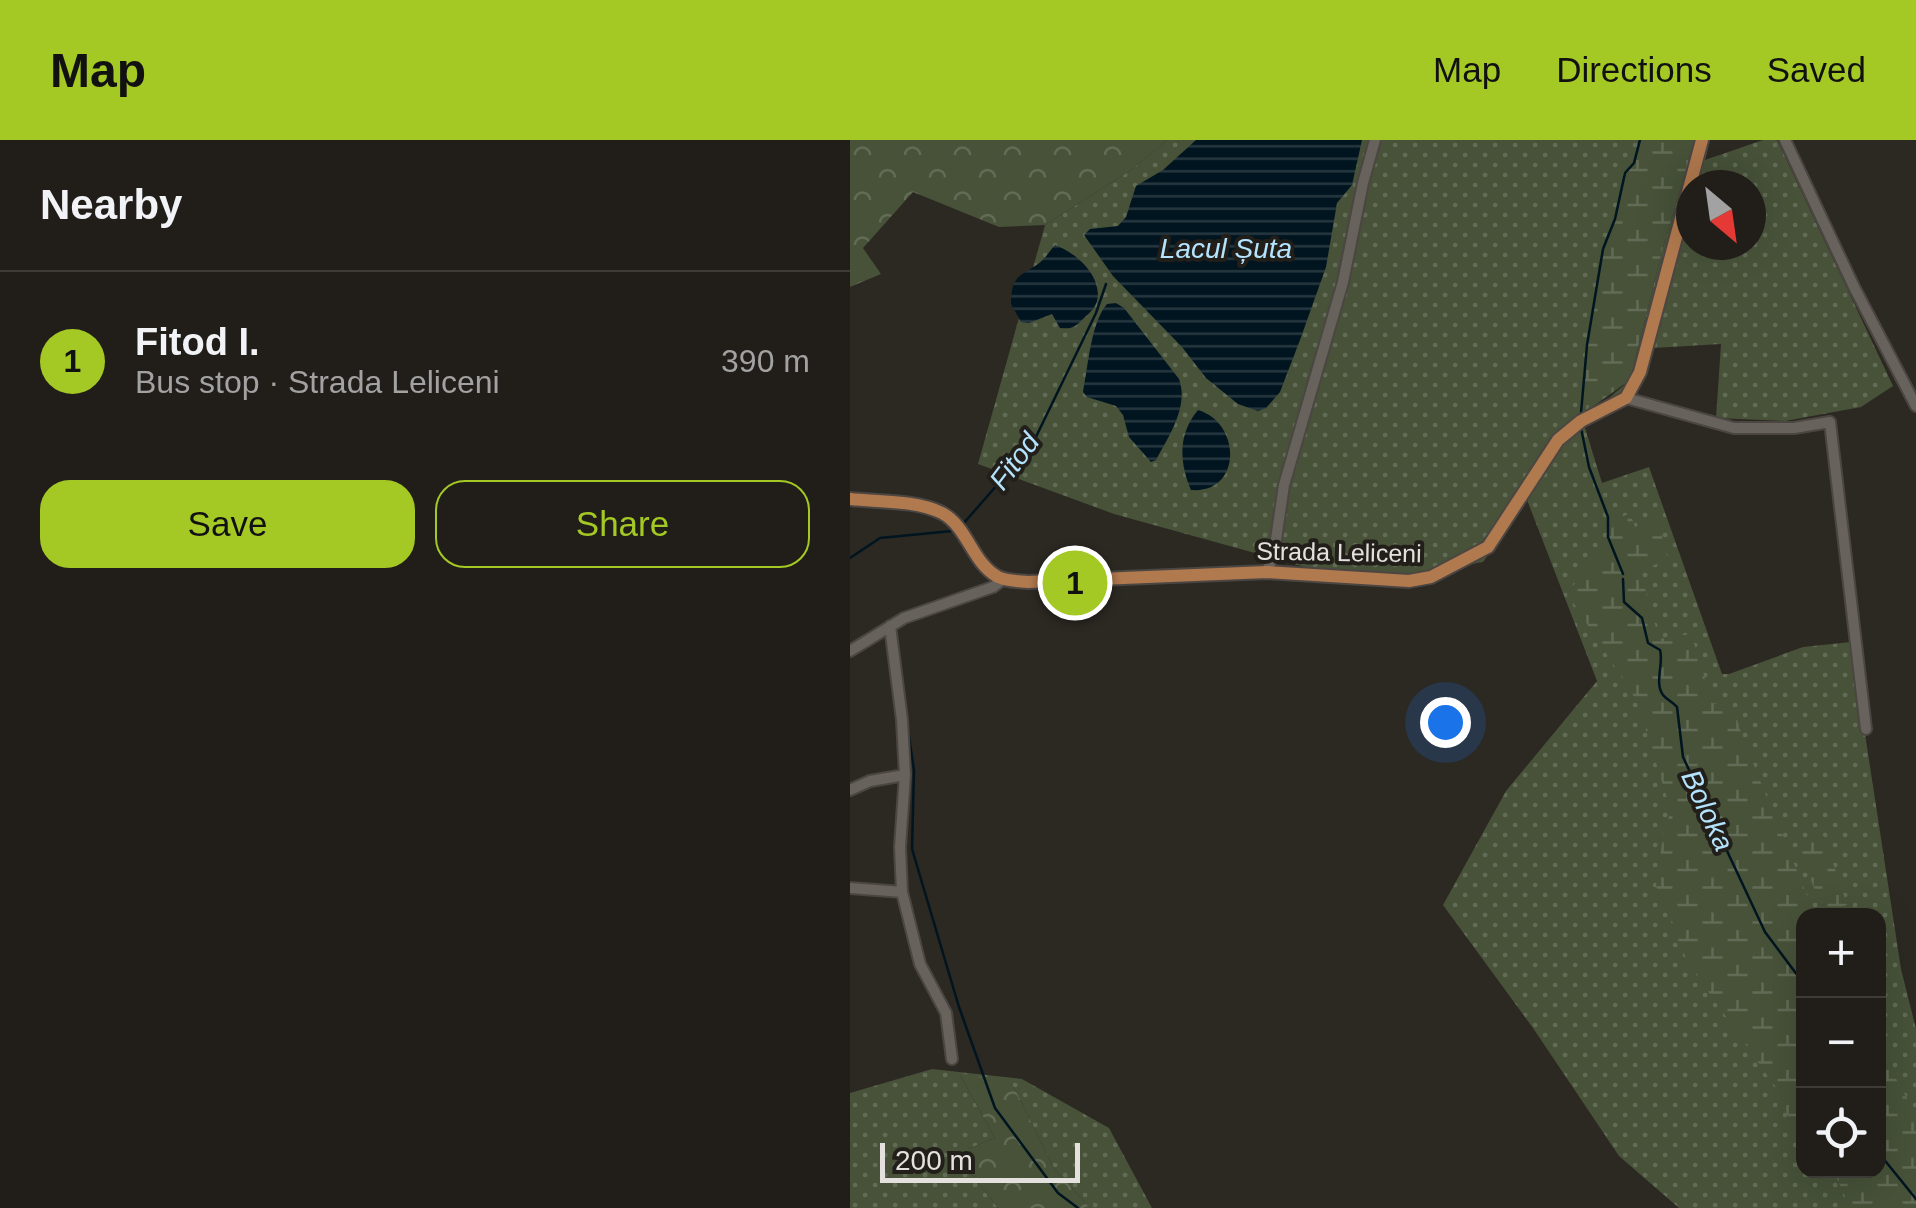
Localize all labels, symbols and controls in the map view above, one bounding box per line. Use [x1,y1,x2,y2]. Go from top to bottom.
text: Map [50,44,146,97]
text: Map [1433,50,1501,89]
text: Directions [1556,50,1712,89]
text: Saved [1767,50,1866,89]
north arrow [1676,170,1766,260]
text: Nearby [40,181,182,228]
water label: Lacul Șuta [1160,233,1292,264]
text: Fitod I. [135,321,260,363]
text: 1 [64,343,81,379]
text: 390 m [721,343,810,379]
text: Bus stop · Strada Leliceni [135,364,500,400]
water label: Fitod [983,426,1046,495]
button: Save [40,480,415,568]
button: Share [435,480,810,568]
street label: Strada Leliceni [1256,537,1422,567]
pin: 1 [1042,546,1108,620]
your location [1420,697,1471,748]
water label: Boloka [1675,765,1740,856]
map controls [1796,908,1886,1178]
button: + [1796,908,1886,998]
button: − [1796,998,1886,1088]
button: locate [1796,1088,1886,1178]
scale bar [880,1138,1080,1182]
text: 200 m [895,1145,973,1176]

